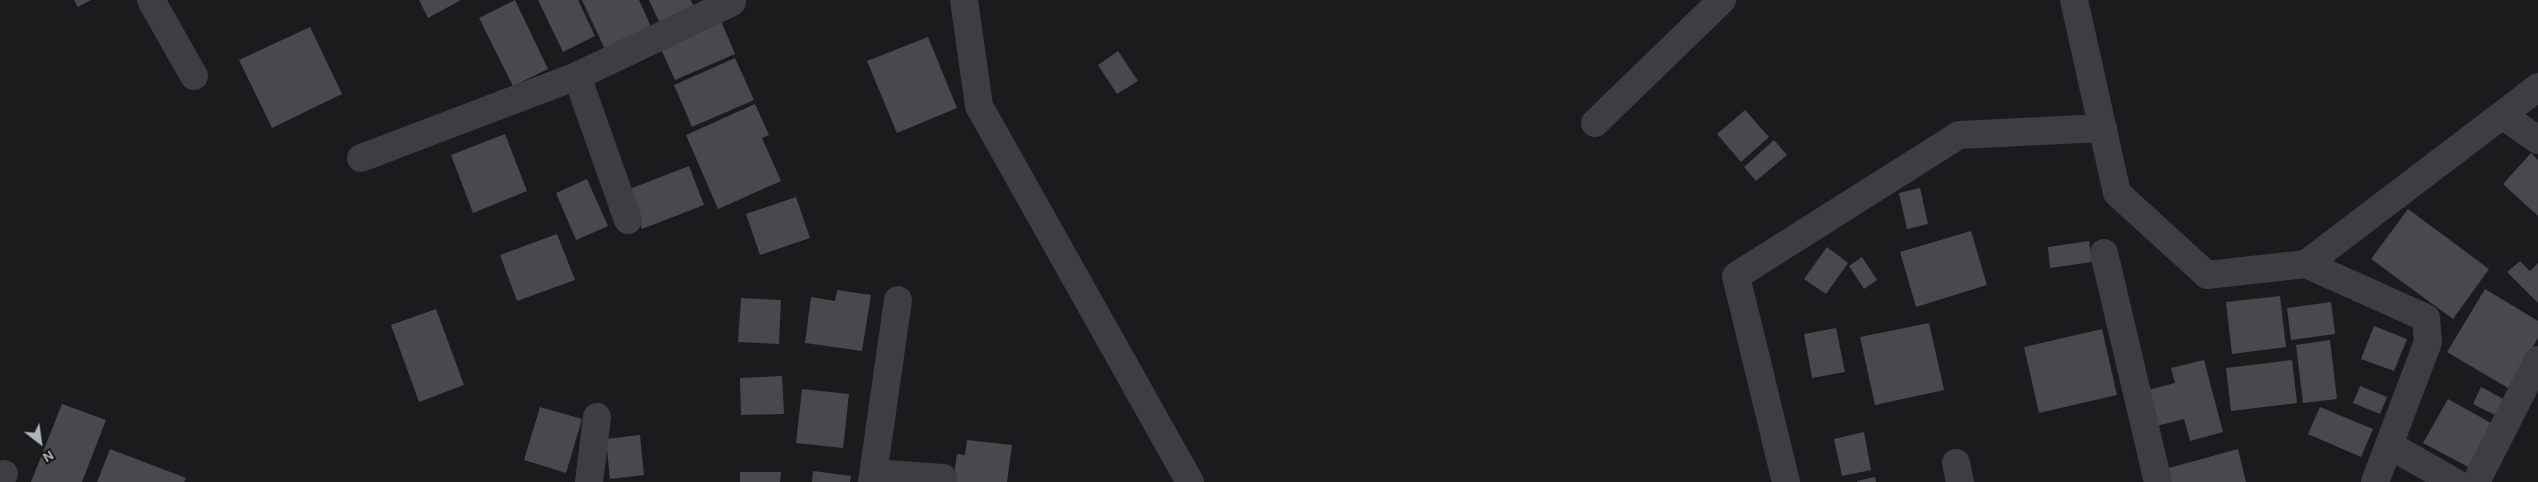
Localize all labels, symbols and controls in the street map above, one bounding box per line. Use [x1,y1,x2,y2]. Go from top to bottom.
north arrow [15,417,65,467]
text: N [39,446,56,465]

